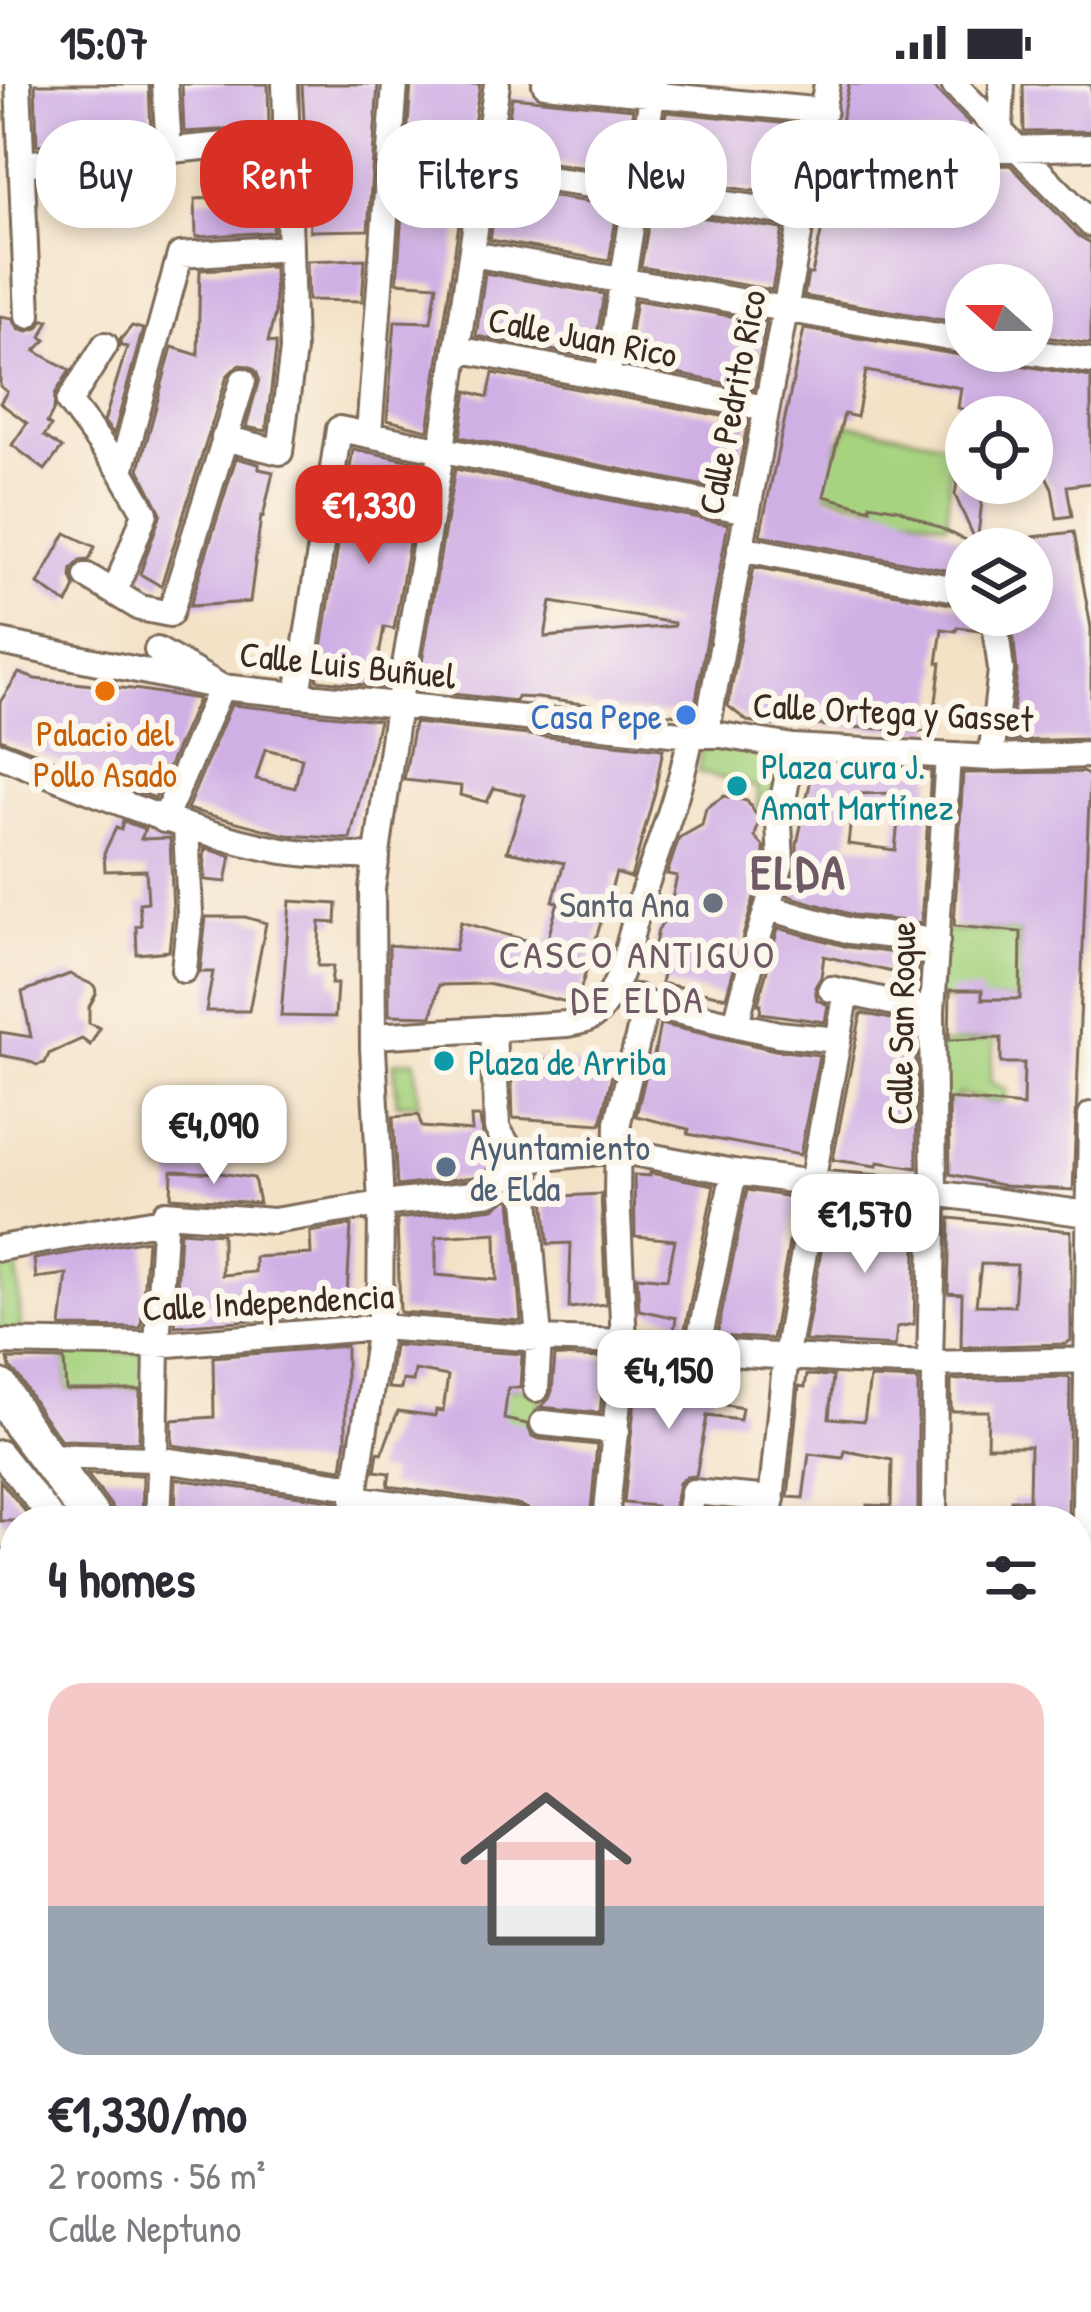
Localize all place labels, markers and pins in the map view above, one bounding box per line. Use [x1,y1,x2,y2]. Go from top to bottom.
pin: €1,330 [271,465,467,567]
marker: Palacio del Pollo Asado [92,678,118,704]
place label: Casa Pepe [531,691,662,740]
marker: Casa Pepe [673,702,699,728]
place label: Palacio del Pollo Asado [33,708,177,798]
place label: Plaza cura J. Amat Martínez [761,741,954,831]
marker: Plaza cura J. Amat Martínez [724,773,750,799]
place label: Santa Ana [559,879,689,928]
marker: Santa Ana [700,890,726,916]
place label: Plaza de Arriba [468,1037,666,1086]
marker: Plaza de Arriba [431,1048,457,1074]
pin: €4,090 [116,1085,312,1187]
place label: Ayuntamiento de Elda [470,1122,650,1212]
marker: Ayuntamiento de Elda [433,1154,459,1180]
pin: €1,570 [767,1174,963,1276]
pin: €4,150 [571,1330,767,1432]

